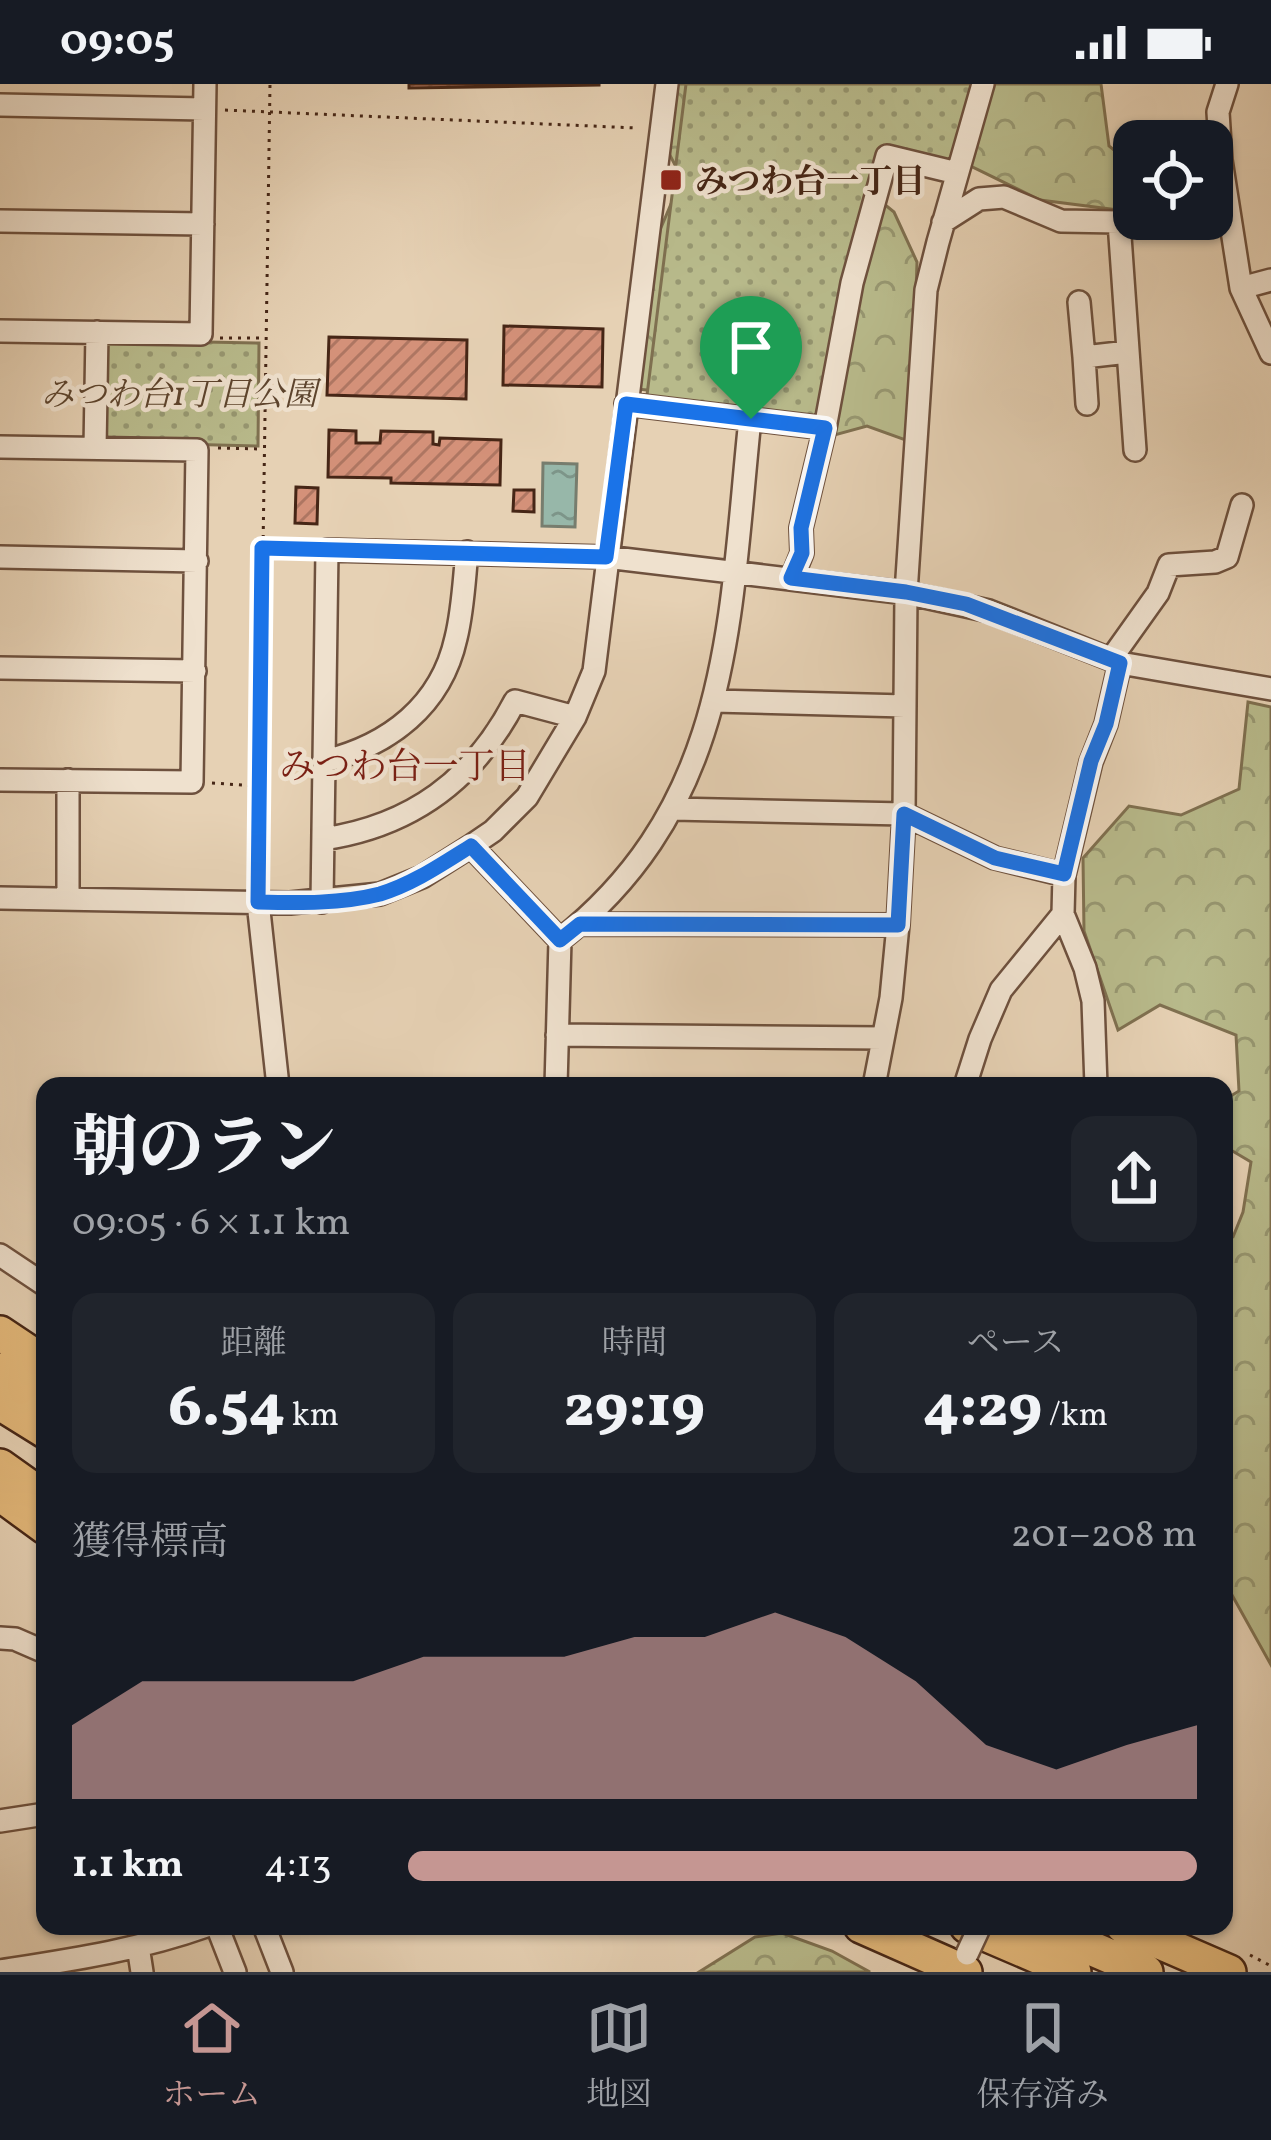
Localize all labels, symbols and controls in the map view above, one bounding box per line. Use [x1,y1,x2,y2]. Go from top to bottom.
text: 09:05 [60,11,175,74]
map controls [1113,120,1233,240]
button: locate [1113,120,1233,240]
place label: みつわ台一丁目 [695,161,925,207]
marker: みつわ台一丁目 [658,167,684,193]
pin [700,296,802,419]
icon: arrive [718,314,784,380]
park label: みつわ台1丁目公園 [41,374,322,420]
district label: みつわ台一丁目 [279,744,531,794]
text: 朝のラン [72,1106,336,1198]
button: share [1071,1116,1197,1242]
text: 09:05 · 6 × 1.1 km [72,1197,350,1251]
text: 距離 [221,1322,287,1368]
text: 時間 [602,1322,668,1368]
text: ペース [967,1322,1064,1368]
text: 6.54 [168,1368,285,1451]
text: 29:19 [564,1368,705,1451]
text: 4:29 [923,1368,1042,1451]
text: km [285,1394,339,1440]
text: /km [1042,1394,1108,1440]
text: 201–208 m [1011,1509,1197,1563]
text: 獲得標高 [72,1517,228,1571]
text: 1.1 km [72,1839,184,1893]
text: 4:13 [264,1839,332,1893]
tab: ホーム [162,1995,261,2120]
tab: 地図 [586,1995,652,2120]
tab: 保存済み [977,1995,1109,2120]

